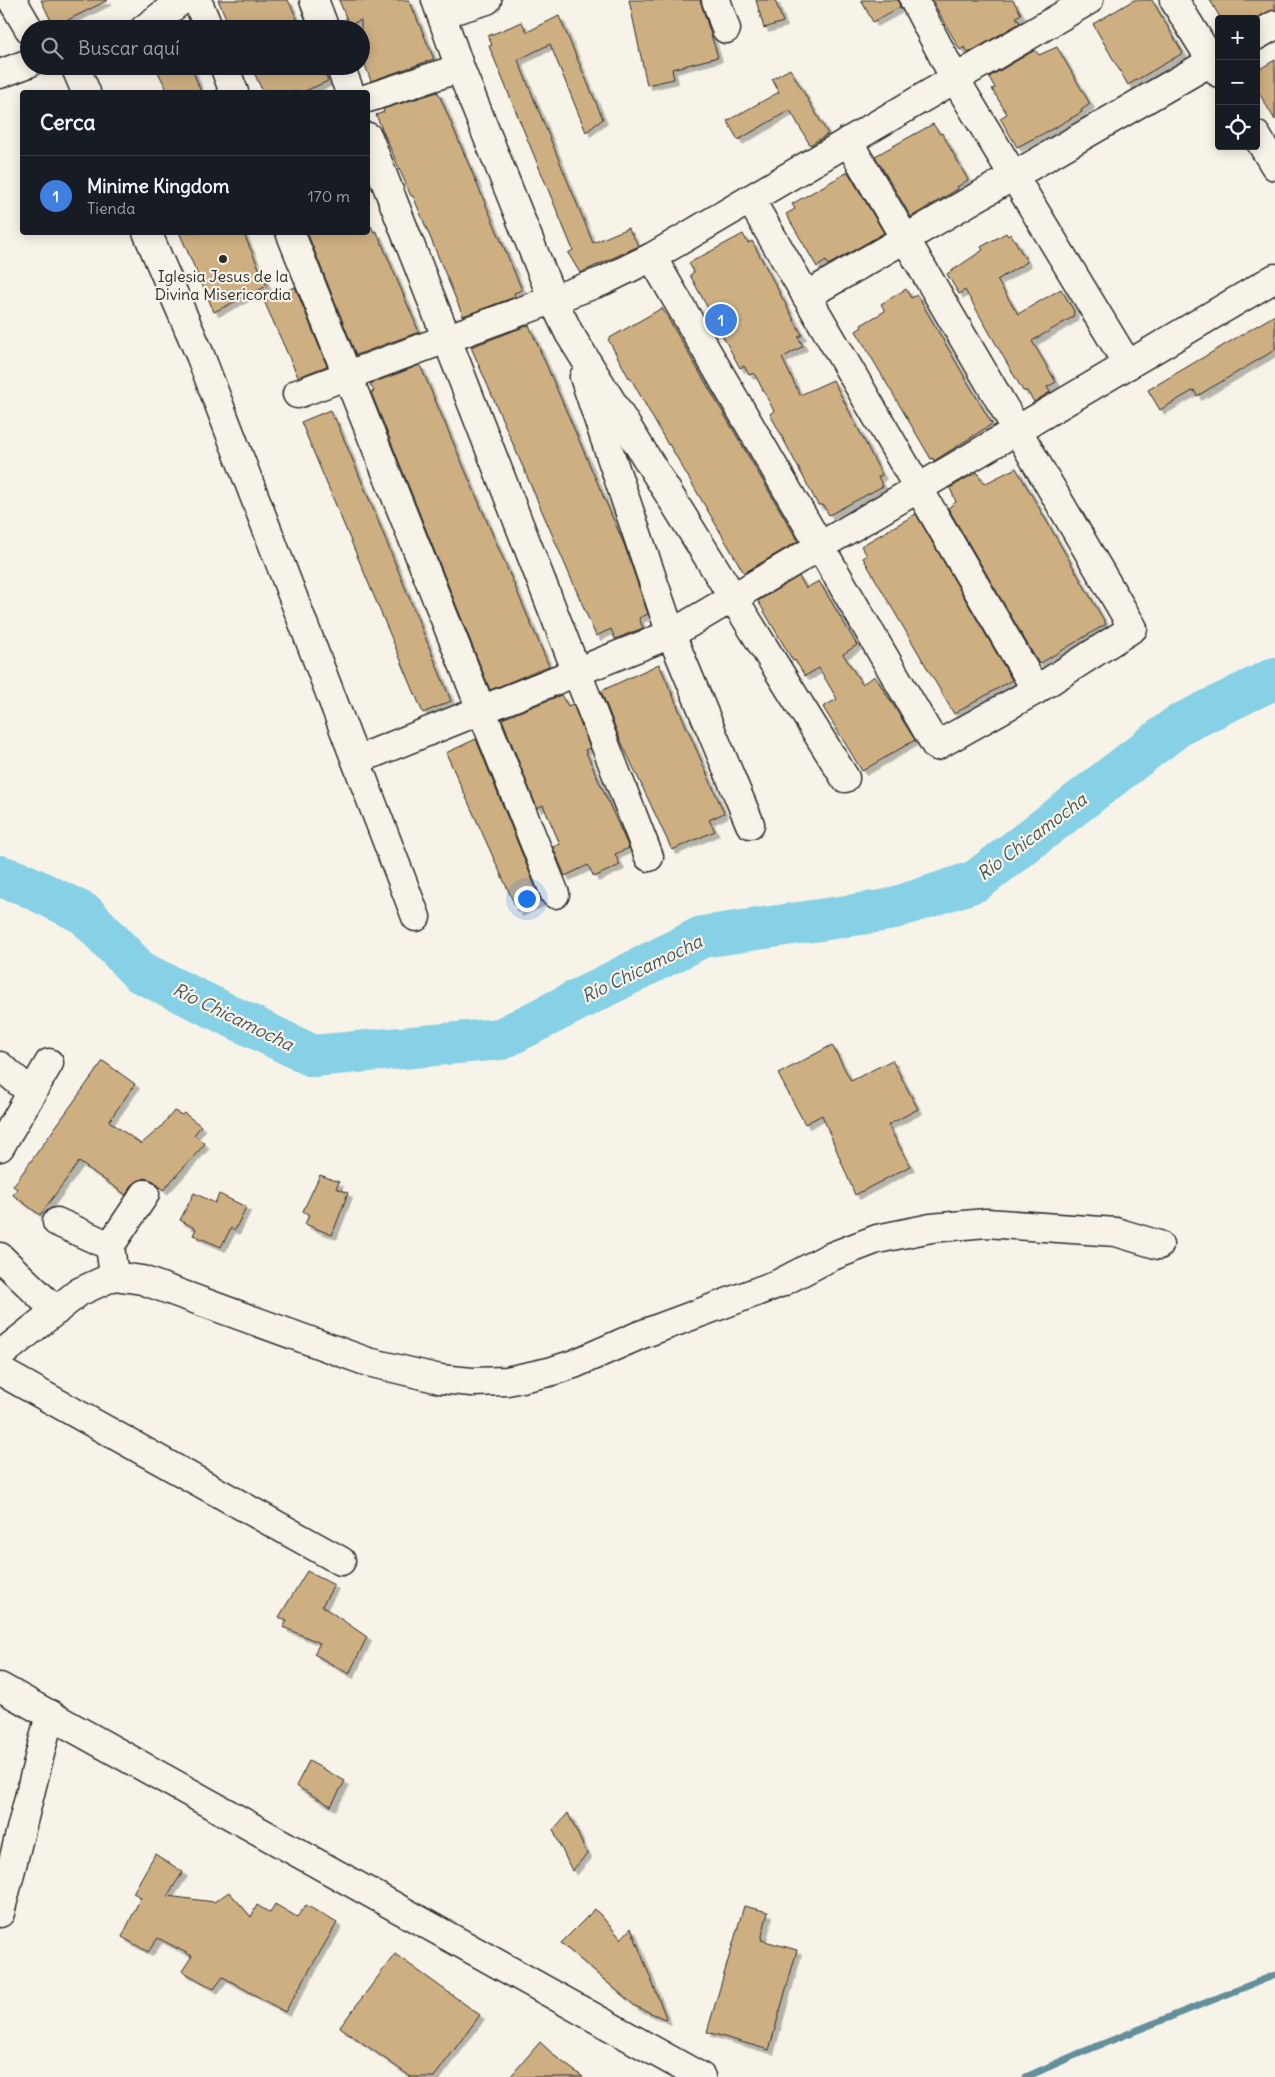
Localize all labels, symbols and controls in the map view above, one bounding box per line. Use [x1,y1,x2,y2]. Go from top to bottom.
map controls [1215,15,1260,150]
button: + [1215,15,1260,60]
search box [20,20,370,75]
icon: search [38,34,66,62]
text: Buscar aquí [78,36,179,60]
button: − [1215,60,1260,105]
button: locate [1215,105,1260,150]
text: Cerca [40,109,95,136]
text: Minime Kingdom [87,174,229,198]
text: 1 [53,186,59,206]
text: 170 m [307,186,350,206]
text: Tienda [87,198,135,218]
marker: Iglesia Jesus de la Divina Misericordia [217,253,229,265]
place label: Iglesia Jesus de la Divina Misericordia [155,266,291,304]
pin: 1 [705,301,737,339]
water label: Río Chicamocha [972,787,1092,885]
your location [514,886,540,912]
water label: Río Chicamocha [578,929,707,1008]
water label: Río Chicamocha [169,977,299,1056]

